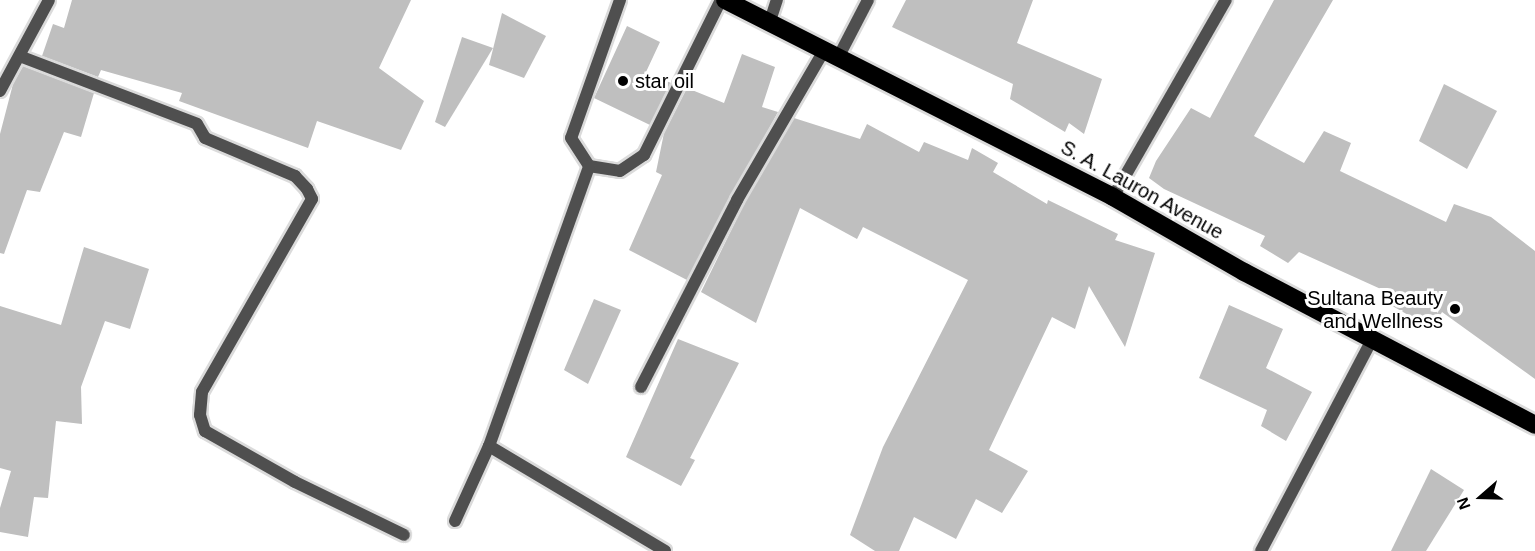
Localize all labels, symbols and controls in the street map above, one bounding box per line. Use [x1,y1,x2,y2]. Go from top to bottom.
place label: star oil [635,69,694,93]
marker: star oil [616,74,630,88]
street label: S. A. Lauron Avenue [1056,135,1228,245]
place label: Sultana Beauty and Wellness [1307,286,1443,333]
marker: Sultana Beauty and Wellness [1448,302,1462,316]
north arrow [1451,467,1511,527]
text: N [1454,495,1474,512]

